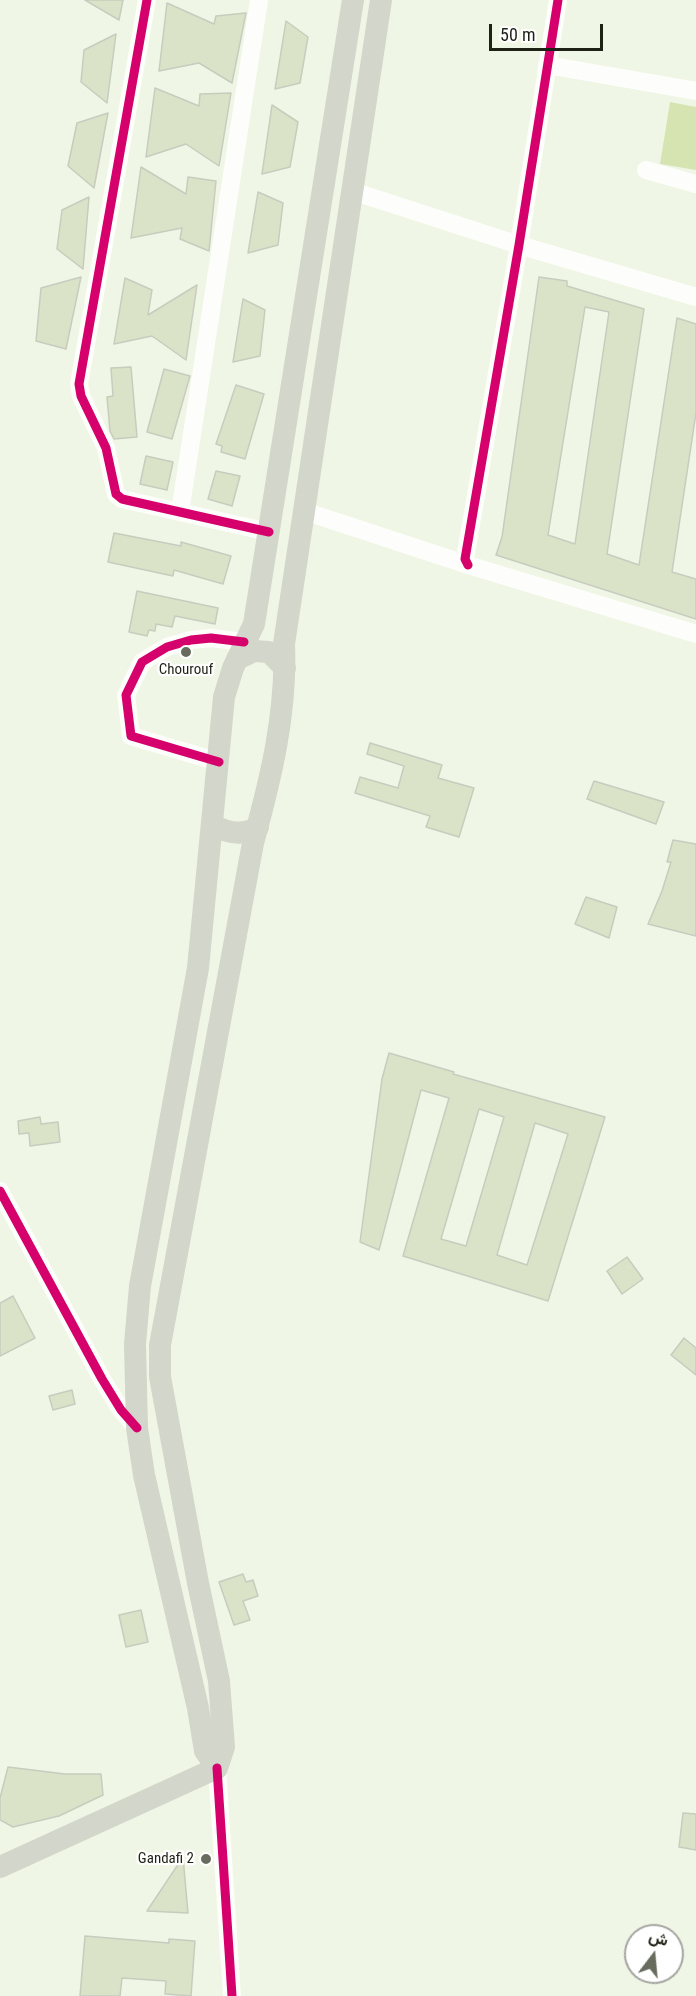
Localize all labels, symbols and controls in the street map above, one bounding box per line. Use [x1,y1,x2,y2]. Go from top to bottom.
scale bar [492,12,606,50]
text: 50 m [500,24,535,45]
marker: Chourouf [179,645,193,659]
place label: Chourouf [159,661,213,679]
place label: Gandafi 2 [138,1850,194,1868]
marker: Gandafi 2 [199,1852,213,1866]
north arrow [624,1924,684,1984]
text: ش [647,1926,670,1950]

